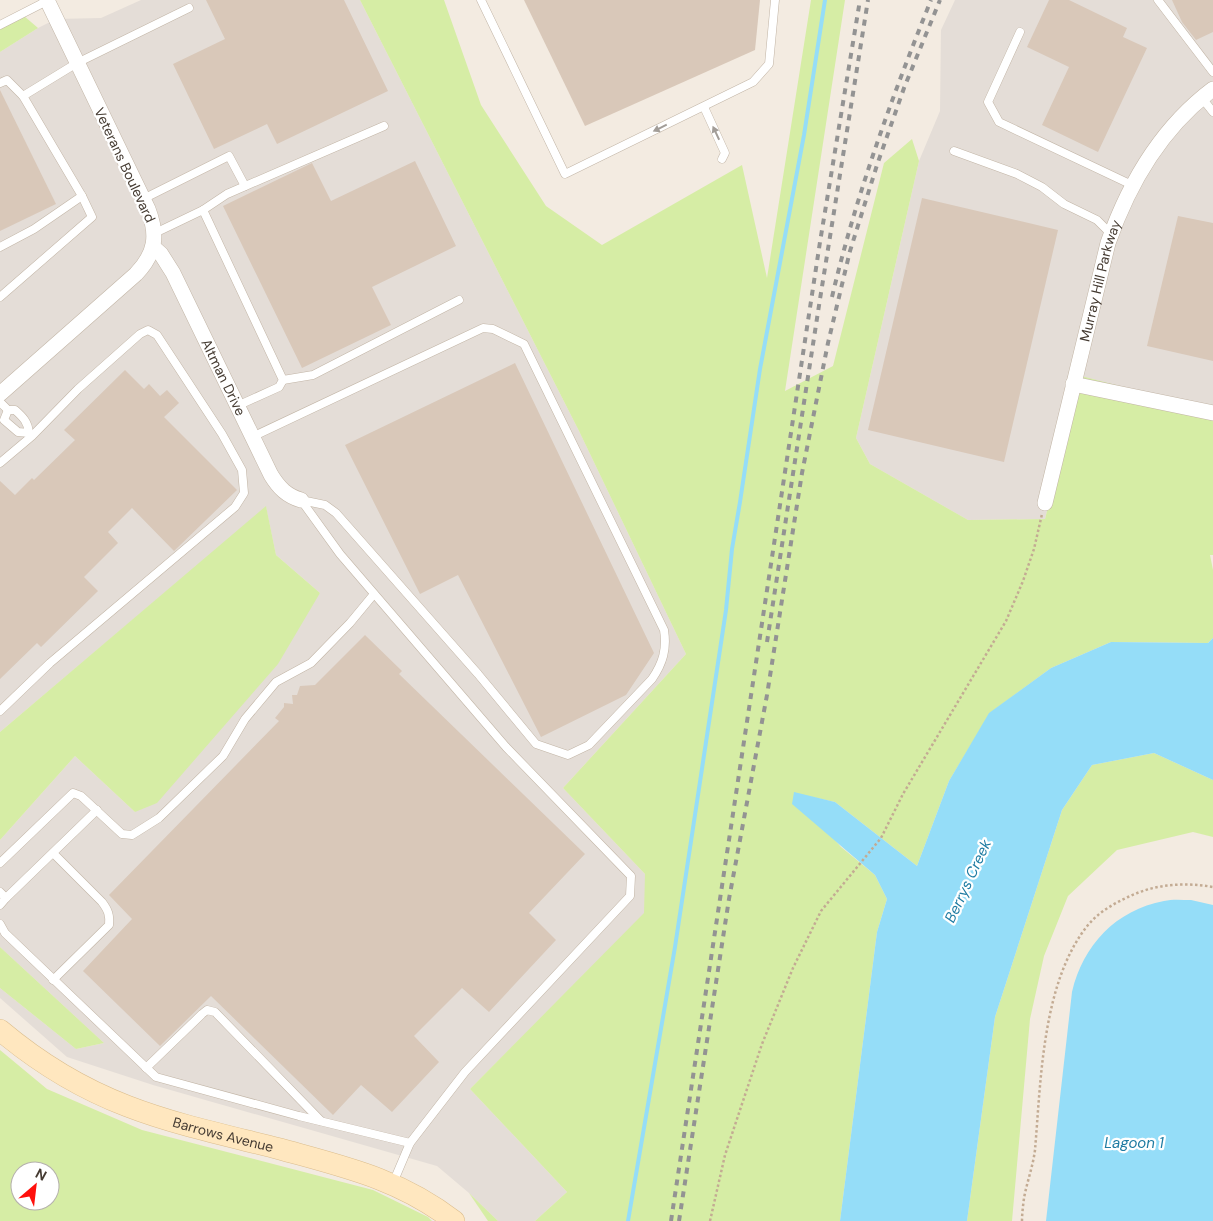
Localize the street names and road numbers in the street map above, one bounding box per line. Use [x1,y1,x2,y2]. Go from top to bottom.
street label: Veterans Boulevard [90,105,160,225]
street label: Murray Hill Parkway [1075,217,1125,343]
street label: Altman Drive [197,336,250,419]
street label: Barrows Avenue [171,1113,275,1156]

